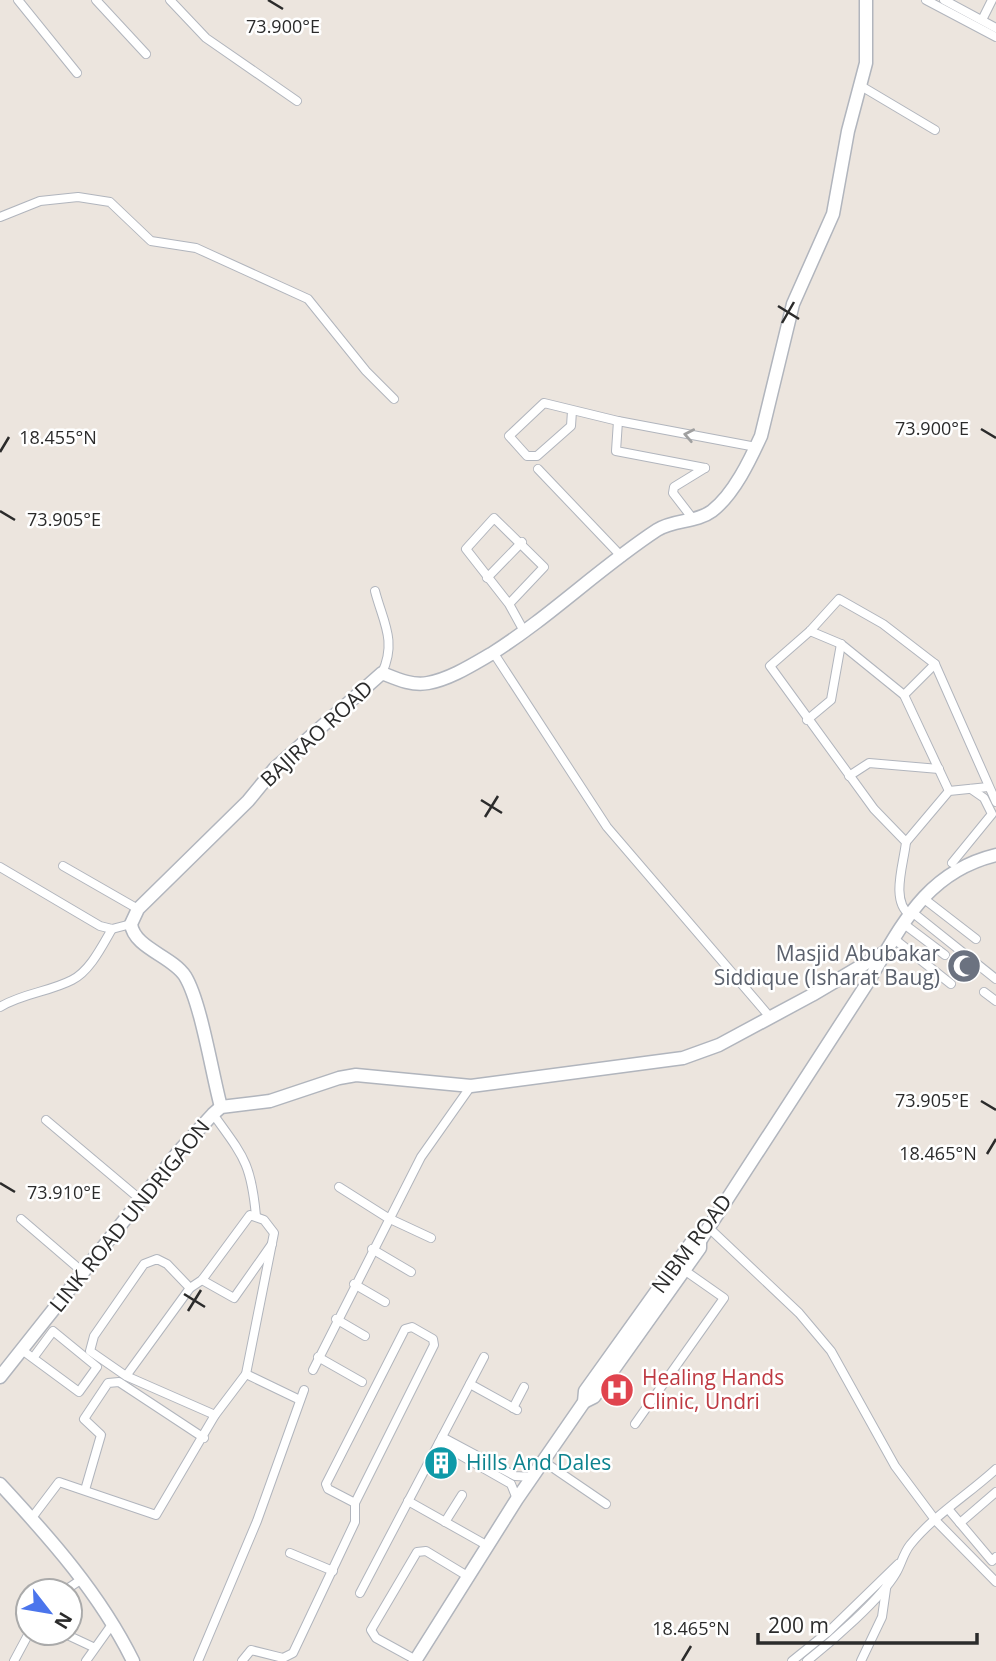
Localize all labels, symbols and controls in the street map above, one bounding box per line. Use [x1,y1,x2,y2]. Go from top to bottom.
text: 73.900°E [246,14,320,38]
text: 73.900°E [895,416,969,440]
text: 18.455°N [19,425,97,449]
one-way arrow [683,428,695,443]
text: 73.905°E [27,507,101,531]
street label: BAJIRAO ROAD [254,674,379,793]
place label: Masjid Abubakar Siddique (Isharat Baug) [714,939,940,991]
mosque icon: Masjid Abubakar Siddique (Isharat Baug) [945,947,983,985]
text: 73.905°E [895,1088,969,1112]
street label: LINK ROAD UNDRIGAON [43,1113,216,1317]
text: 18.465°N [899,1141,977,1165]
text: 73.910°E [27,1180,101,1204]
street label: NIBM ROAD [645,1188,738,1299]
place label: Healing Hands Clinic, Undri [642,1363,784,1415]
hospital icon: Healing Hands Clinic, Undri [598,1371,636,1409]
building icon: Hills And Dales [422,1444,460,1482]
place label: Hills And Dales [466,1448,611,1476]
north arrow [14,1577,84,1647]
scale bar [758,1602,977,1646]
text: N [48,1607,79,1634]
text: 200 m [768,1611,829,1639]
text: 18.465°N [652,1616,730,1640]

